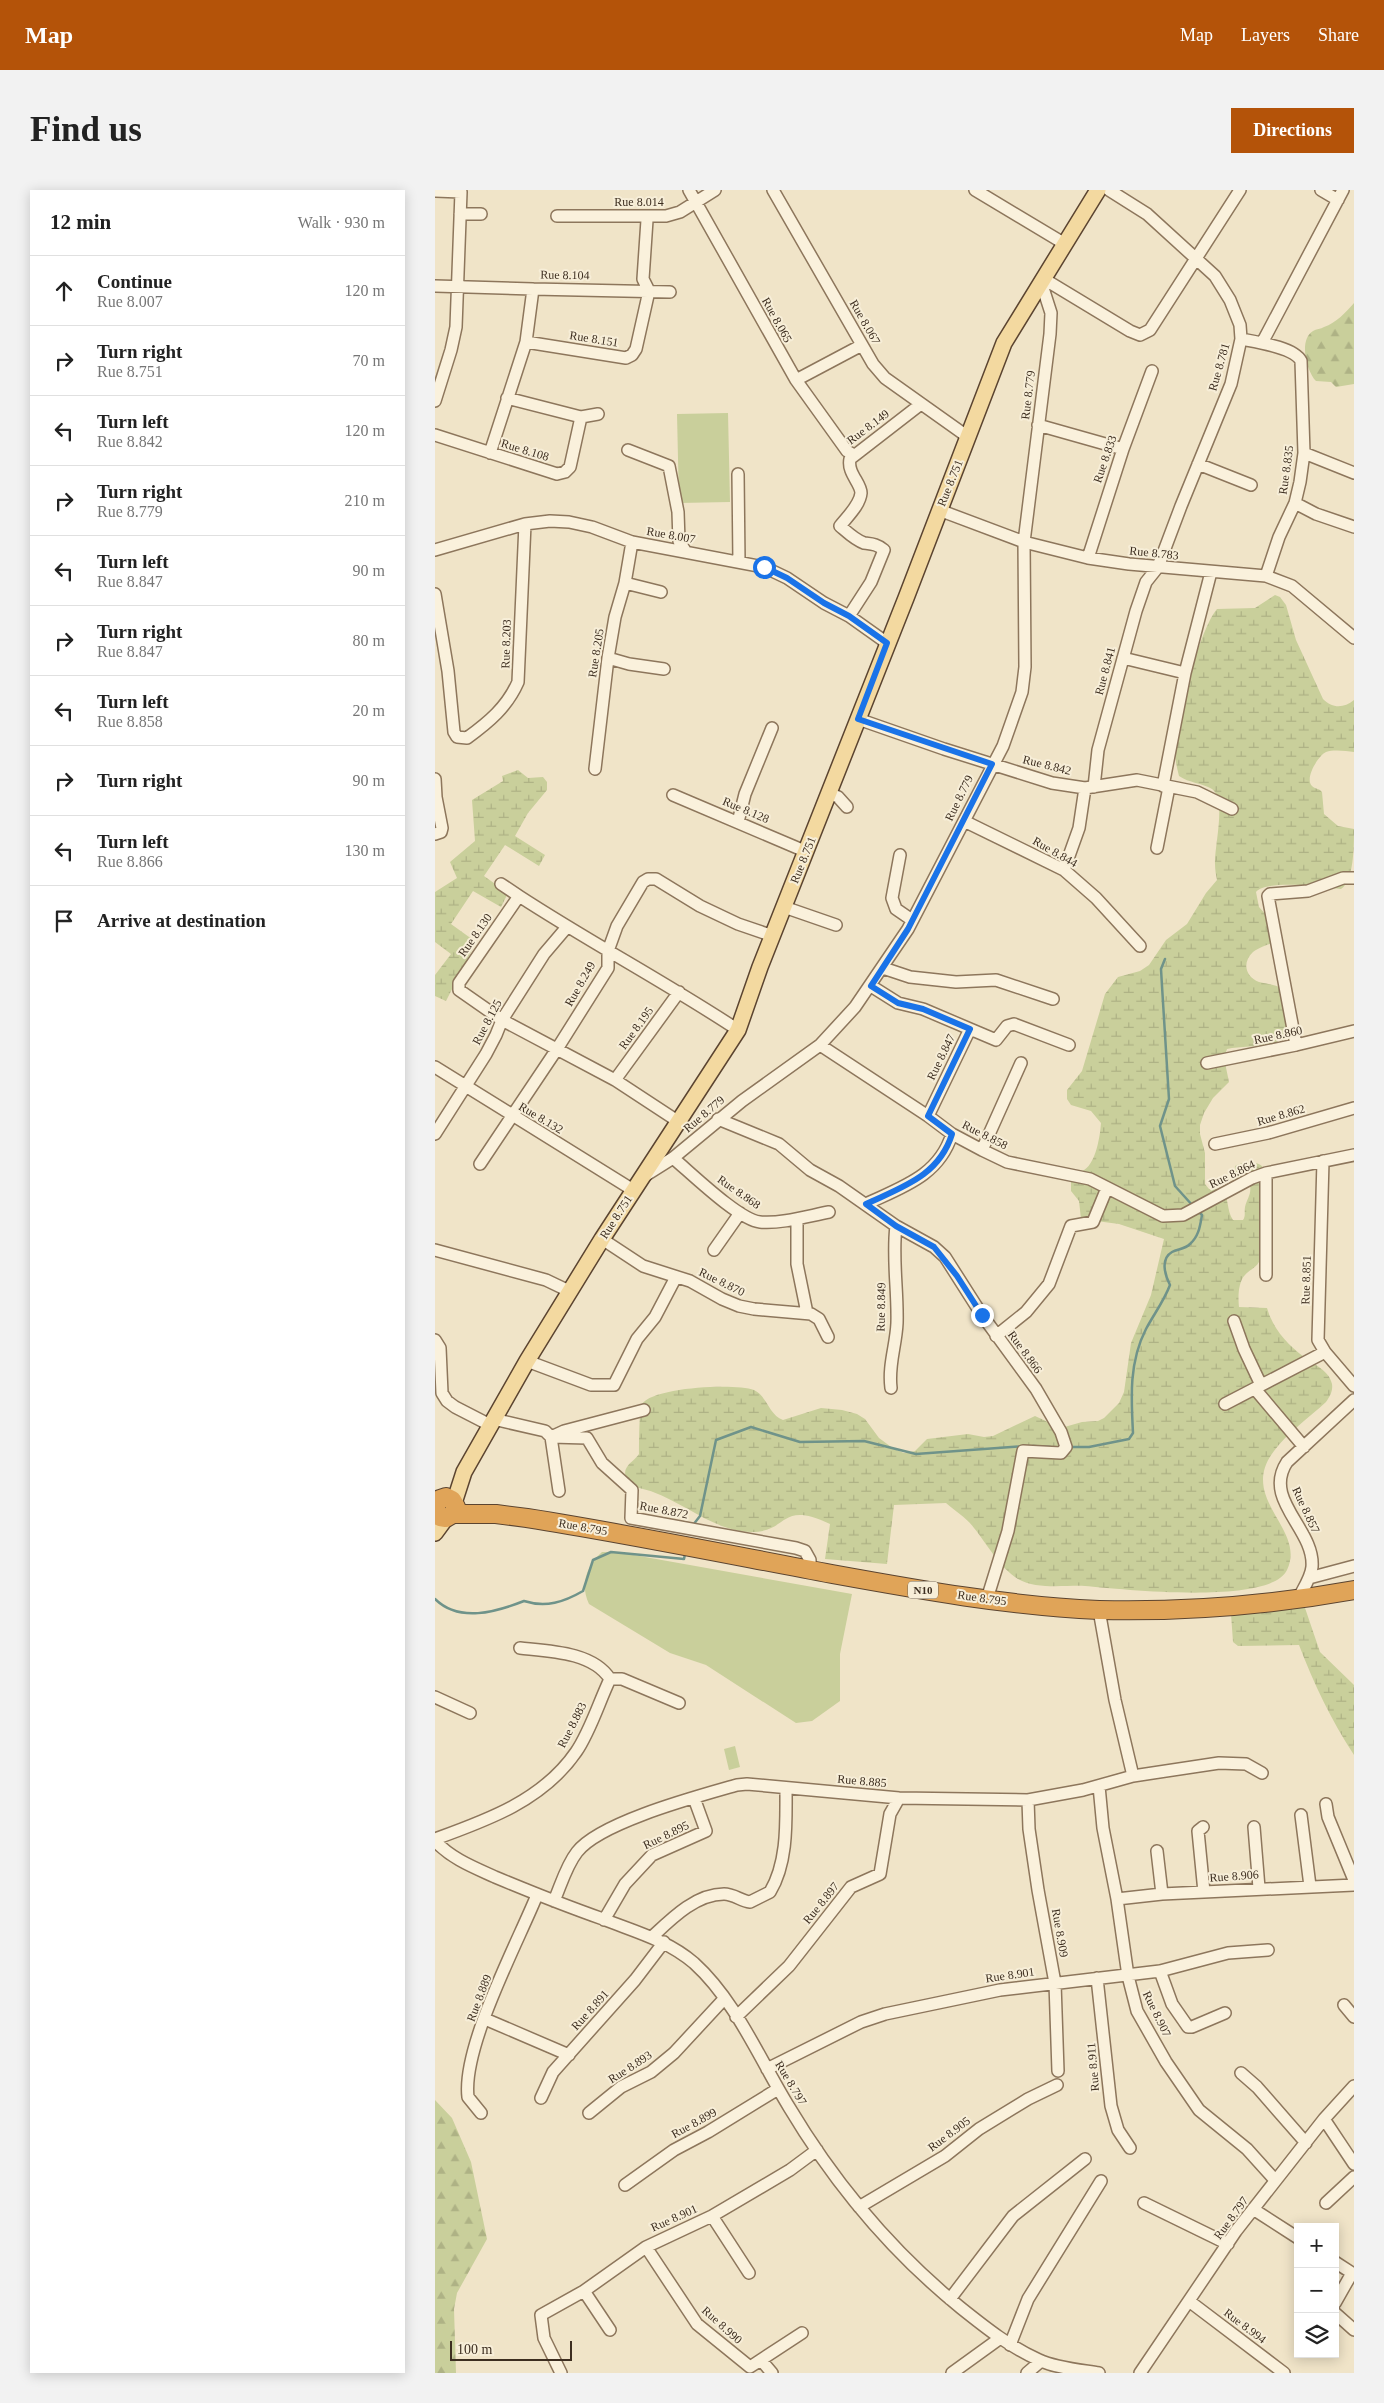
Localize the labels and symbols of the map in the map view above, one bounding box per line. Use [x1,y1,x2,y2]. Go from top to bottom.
street label: Rue 8.014 [614,195,664,209]
street label: Rue 8.104 [540,268,590,282]
street label: Rue 8.065 [759,295,795,345]
street label: Rue 8.067 [847,297,883,347]
street label: Rue 8.151 [569,328,619,350]
street label: Rue 8.781 [1205,341,1233,393]
street label: Rue 8.779 [1018,370,1038,420]
street label: Rue 8.149 [844,407,892,447]
street label: Rue 8.833 [1090,433,1120,485]
street label: Rue 8.108 [499,436,551,464]
street label: Rue 8.835 [1276,445,1296,495]
street label: Rue 8.751 [934,458,966,508]
street label: Rue 8.007 [645,524,697,546]
street label: Rue 8.783 [1129,543,1179,563]
route start [753,556,776,579]
street label: Rue 8.203 [498,619,514,669]
street label: Rue 8.205 [585,628,607,678]
street label: Rue 8.841 [1092,645,1118,697]
street label: Rue 8.842 [1021,752,1073,778]
street label: Rue 8.779 [942,773,976,823]
street label: Rue 8.128 [721,794,771,826]
street label: Rue 8.844 [1030,834,1080,870]
street label: Rue 8.751 [787,835,819,885]
street label: Rue 8.130 [455,911,495,959]
street label: Rue 8.249 [562,959,598,1009]
street label: Rue 8.125 [469,997,505,1047]
street label: Rue 8.195 [616,1004,656,1052]
street label: Rue 8.860 [1252,1023,1304,1047]
street label: Rue 8.847 [924,1032,958,1082]
street label: Rue 8.779 [681,1093,727,1135]
street label: Rue 8.132 [516,1099,566,1137]
street label: Rue 8.862 [1255,1101,1307,1129]
street label: Rue 8.858 [960,1118,1010,1152]
street label: Rue 8.864 [1207,1157,1257,1191]
street label: Rue 8.868 [715,1172,763,1212]
street label: Rue 8.751 [597,1192,635,1242]
street label: Rue 8.851 [1298,1255,1314,1305]
street label: Rue 8.870 [697,1265,747,1299]
street label: Rue 8.849 [874,1282,888,1332]
route end [971,1304,994,1327]
street label: Rue 8.866 [1005,1328,1045,1376]
street label: Rue 8.857 [1289,1485,1323,1535]
street label: Rue 8.872 [638,1498,690,1522]
street label: Rue 8.795 [557,1516,609,1538]
road number: N10 [908,1582,938,1598]
street label: Rue 8.795 [957,1588,1007,1608]
street label: Rue 8.883 [555,1700,589,1750]
street label: Rue 8.885 [837,1772,887,1790]
street label: Rue 8.895 [641,1818,691,1852]
street label: Rue 8.906 [1209,1867,1259,1885]
street label: Rue 8.897 [800,1879,842,1927]
street label: Rue 8.909 [1049,1907,1071,1959]
street label: Rue 8.901 [985,1965,1035,1985]
street label: Rue 8.889 [464,1972,494,2024]
street label: Rue 8.891 [568,1987,612,2033]
street label: Rue 8.907 [1140,1989,1174,2039]
street label: Rue 8.911 [1084,2042,1102,2092]
street label: Rue 8.893 [605,2048,655,2086]
street label: Rue 8.797 [772,2058,810,2108]
street label: Rue 8.899 [669,2105,719,2141]
street label: Rue 8.905 [925,2114,973,2154]
street label: Rue 8.797 [1211,2194,1251,2242]
street label: Rue 8.901 [649,2202,699,2234]
street label: Rue 8.990 [699,2303,745,2347]
street label: Rue 8.994 [1221,2306,1269,2346]
scale bar [450,2338,573,2361]

